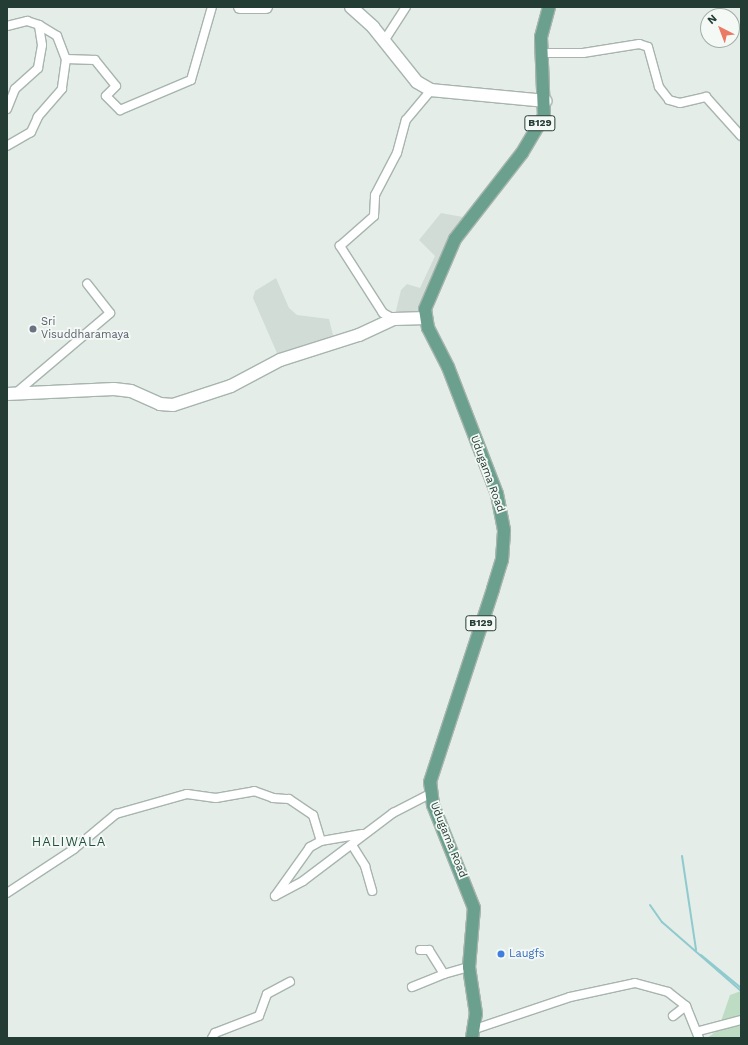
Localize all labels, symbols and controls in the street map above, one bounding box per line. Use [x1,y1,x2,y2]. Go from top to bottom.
north arrow [700,8,740,48]
text: N [705,12,720,27]
road number: B129 [524,115,556,131]
place label: Sri Visuddharamaya [41,316,129,342]
marker: Sri Visuddharamaya [28,324,38,334]
street label: Udugama Road [467,434,507,514]
road number: B129 [465,615,497,631]
street label: Udugama Road [427,800,469,880]
district label: HALIWALA [32,834,106,850]
place label: Laugfs [509,947,545,961]
marker: Laugfs [496,949,506,959]

